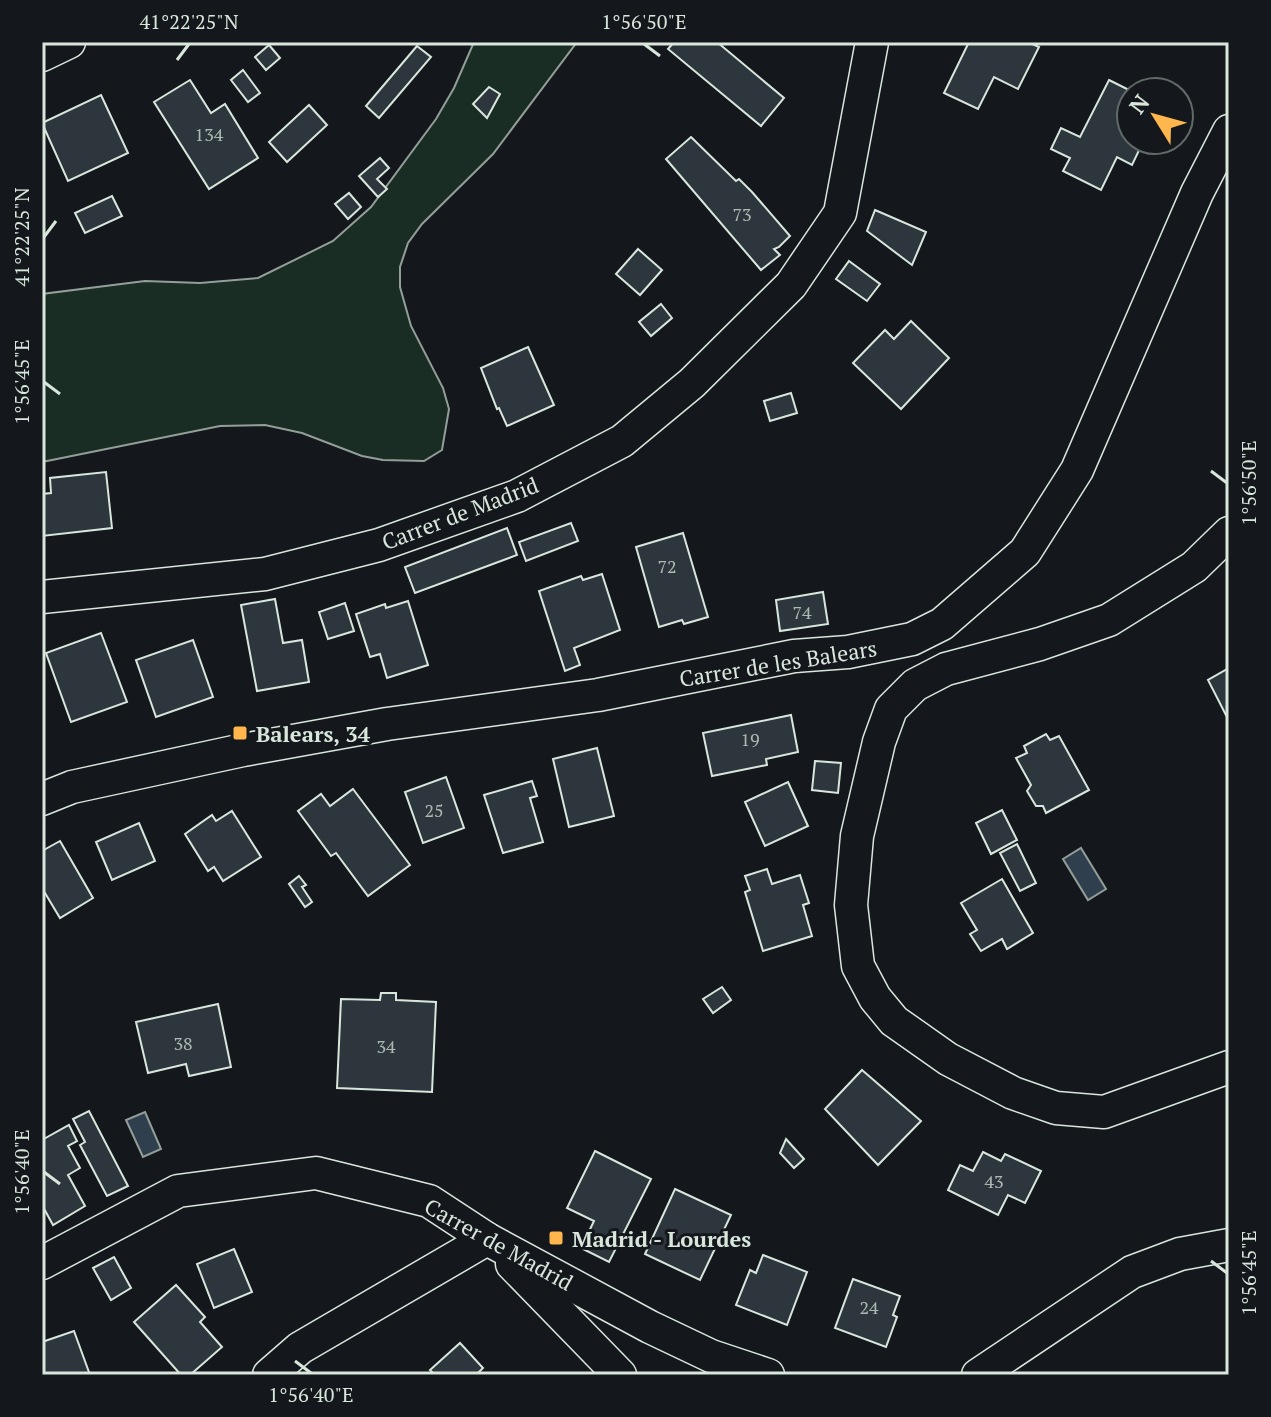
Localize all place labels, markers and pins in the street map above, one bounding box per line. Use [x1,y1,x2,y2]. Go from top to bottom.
place label: Balears, 34 [256,719,371,748]
marker: Balears, 34 [231,724,249,742]
place label: Madrid - Lourdes [572,1224,751,1253]
marker: Madrid - Lourdes [547,1229,565,1247]

